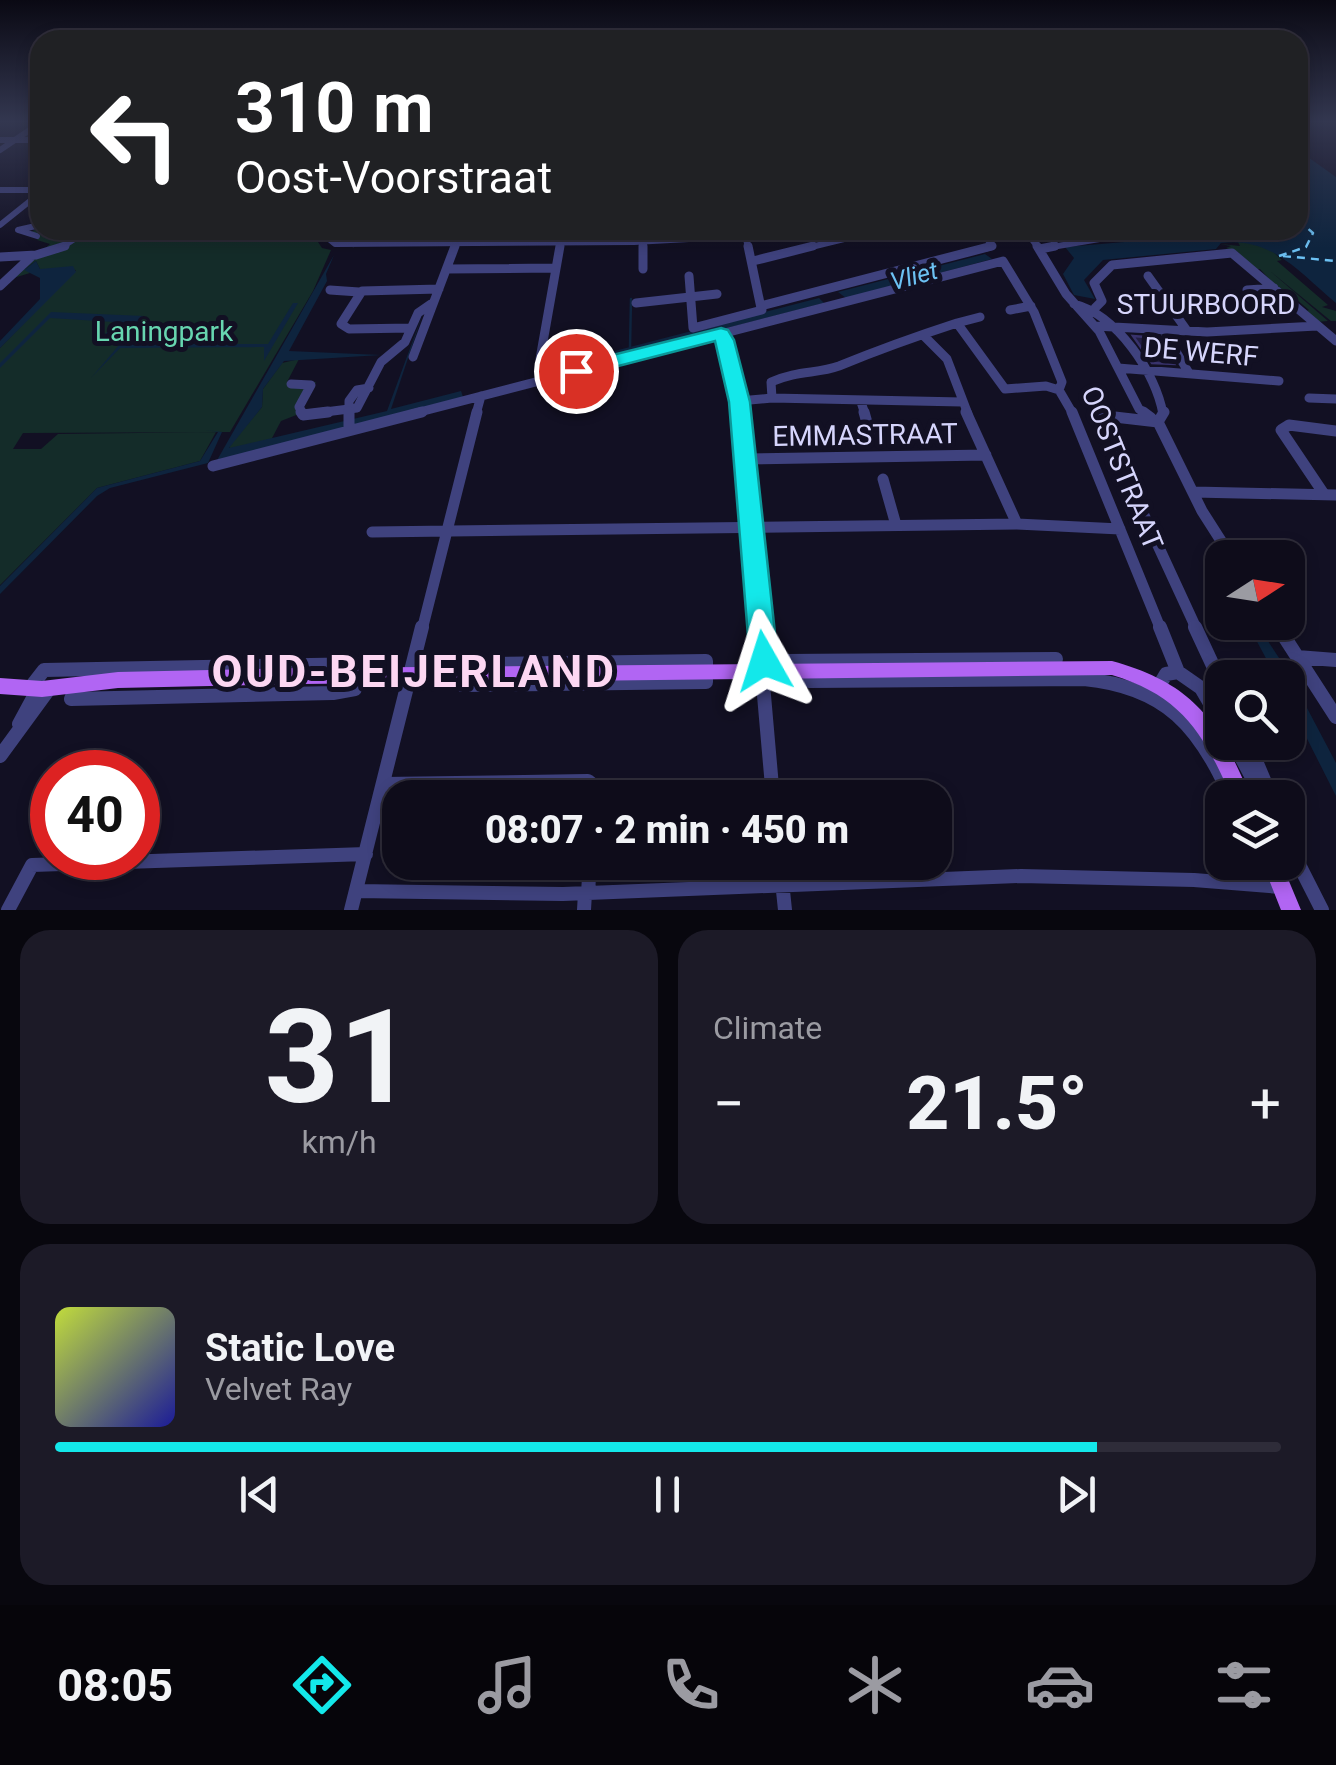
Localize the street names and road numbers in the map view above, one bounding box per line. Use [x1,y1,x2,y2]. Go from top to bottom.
street label: STUURBOORD [1117,288,1295,321]
street label: DE WERF [1142,331,1260,373]
street label: OOSTSTRAAT [1074,381,1170,555]
street label: EMMASTRAAT [772,417,958,453]

